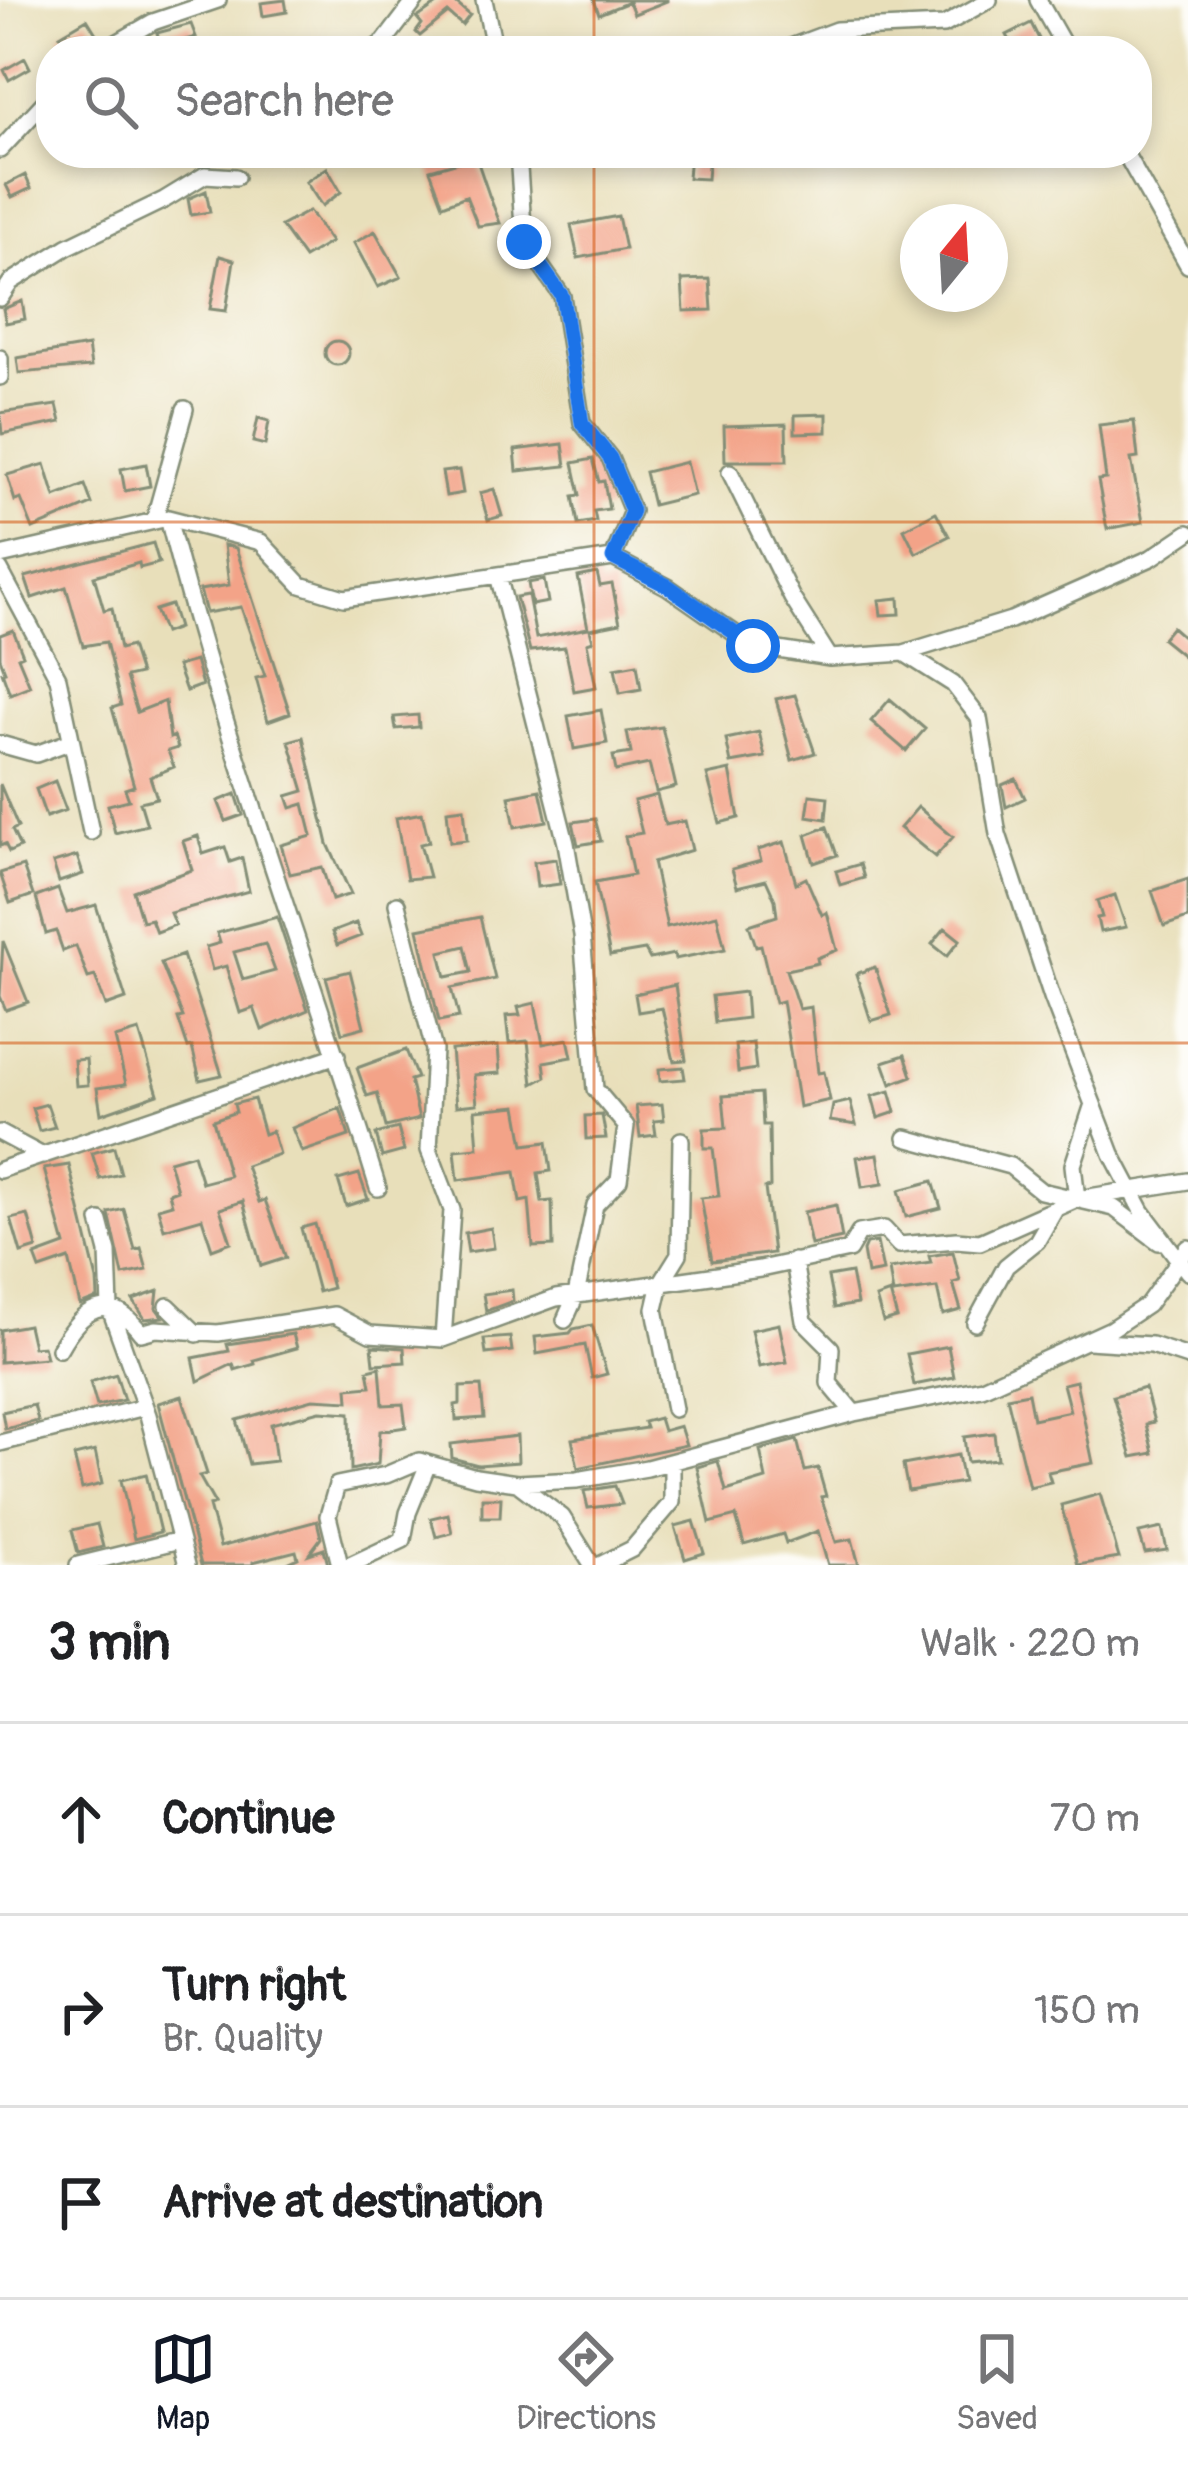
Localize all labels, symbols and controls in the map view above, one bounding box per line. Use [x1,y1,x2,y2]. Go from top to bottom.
search box [36,36,1152,168]
icon: search [78,69,144,135]
text: Search here [174,74,394,130]
north arrow [900,204,1008,312]
route end [497,215,551,269]
route start [726,619,780,673]
text: 3 min [48,1611,170,1675]
text: Walk · 220 m [920,1619,1140,1668]
icon: ahead [48,1786,114,1852]
text: Continue [162,1791,335,1847]
text: 70 m [1050,1794,1140,1843]
text: Turn right [162,1958,346,2014]
icon: right [48,1978,114,2044]
text: 150 m [1034,1986,1140,2035]
text: Br. Quality [162,2014,323,2063]
icon: arrive [48,2170,114,2236]
text: Arrive at destination [162,2175,543,2231]
tab: Map [150,2326,216,2439]
tab: Directions [516,2326,656,2439]
tab: Saved [956,2326,1038,2439]

